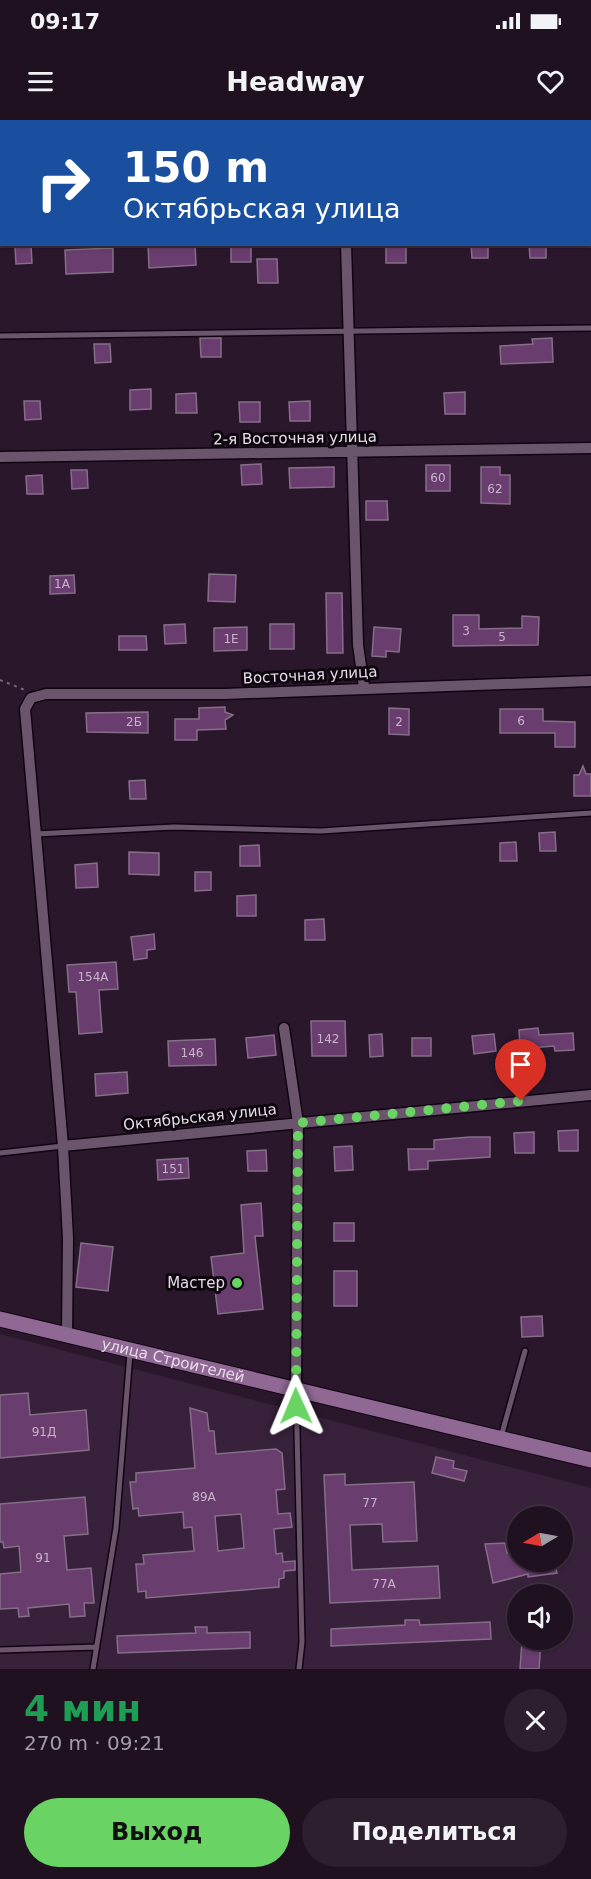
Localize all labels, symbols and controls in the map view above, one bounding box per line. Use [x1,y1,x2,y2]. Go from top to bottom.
text: 09:17 [30,9,100,34]
icon: menu [24,65,57,98]
icon: heart [534,65,567,98]
text: Headway [226,66,365,97]
text: 150 m [123,143,269,192]
icon: right [24,144,102,222]
text: Октябрьская улица [123,193,400,224]
street label: 2-я Восточная улица [213,428,377,448]
house number: 60 [430,471,446,485]
house number: 62 [487,482,503,496]
house number: 1А [54,577,71,591]
house number: 3 [462,624,470,638]
house number: 5 [498,630,506,644]
house number: 1Е [223,632,239,646]
street label: Восточная улица [242,662,378,688]
house number: 6 [517,714,525,728]
house number: 2Б [126,715,142,729]
house number: 2 [395,715,403,729]
house number: 154А [77,970,109,984]
house number: 142 [317,1032,339,1046]
pin [495,1039,546,1101]
house number: 146 [181,1046,203,1060]
icon: arrive [504,1048,537,1081]
street label: Октябрьская улица [122,1100,278,1134]
house number: 151 [162,1162,184,1176]
place label: Мастер [167,1274,225,1292]
marker: Мастер [230,1276,244,1290]
street label: улица Строителей [100,1335,247,1386]
position arrow [264,1374,328,1438]
house number: 91Д [32,1425,56,1439]
house number: 89А [192,1490,217,1504]
house number: 77 [362,1496,378,1510]
north arrow [507,1506,573,1572]
map controls [507,1506,573,1650]
house number: 91 [35,1551,51,1565]
house number: 77А [372,1577,397,1591]
button: sound [507,1584,573,1650]
text: 4 мин [24,1688,141,1729]
button: close [504,1689,567,1752]
text: 270 m · 09:21 [24,1731,165,1755]
button: Выход [24,1798,290,1867]
button: Поделиться [302,1798,567,1867]

